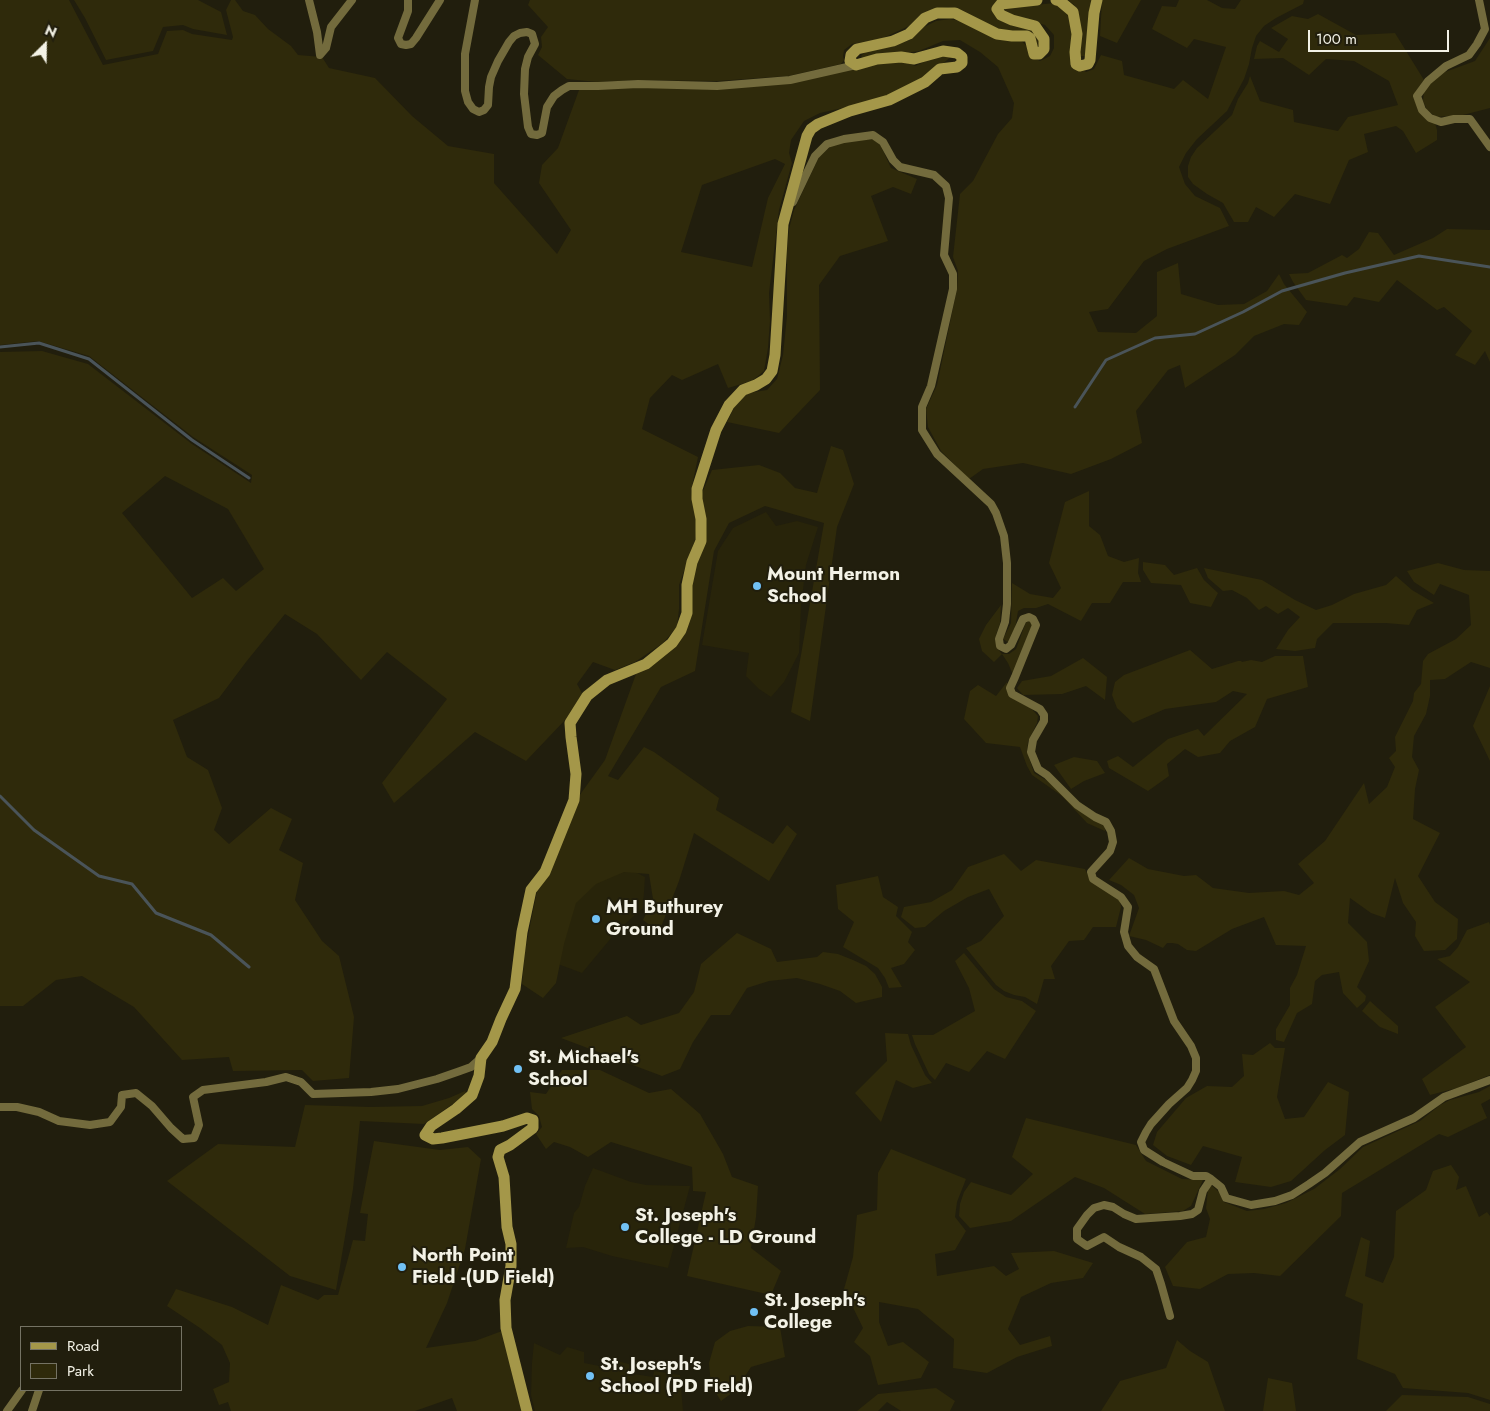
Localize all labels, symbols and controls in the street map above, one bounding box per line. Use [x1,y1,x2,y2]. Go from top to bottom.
north arrow [20,20,70,70]
text: N [42,20,60,43]
scale bar [1310,20,1451,52]
text: 100 m [1316,28,1357,50]
place label: Mount Hermon School [767,564,900,608]
marker: Mount Hermon School [751,580,763,592]
place label: MH Buthurey Ground [606,897,723,941]
marker: MH Buthurey Ground [590,913,602,925]
place label: St. Michael's School [528,1047,639,1091]
marker: St. Michael's School [512,1063,524,1075]
place label: St. Joseph's College - LD Ground [635,1205,816,1249]
marker: St. Joseph's College - LD Ground [619,1221,631,1233]
place label: North Point Field -(UD Field) [412,1245,555,1289]
marker: North Point Field -(UD Field) [396,1261,408,1273]
place label: St. Joseph's College [764,1290,865,1334]
marker: St. Joseph's College [748,1306,760,1318]
legend [20,1326,182,1391]
text: Road [67,1335,99,1357]
place label: St. Joseph's School (PD Field) [600,1354,753,1398]
text: Park [67,1360,94,1382]
marker: St. Joseph's School (PD Field) [584,1370,596,1382]

